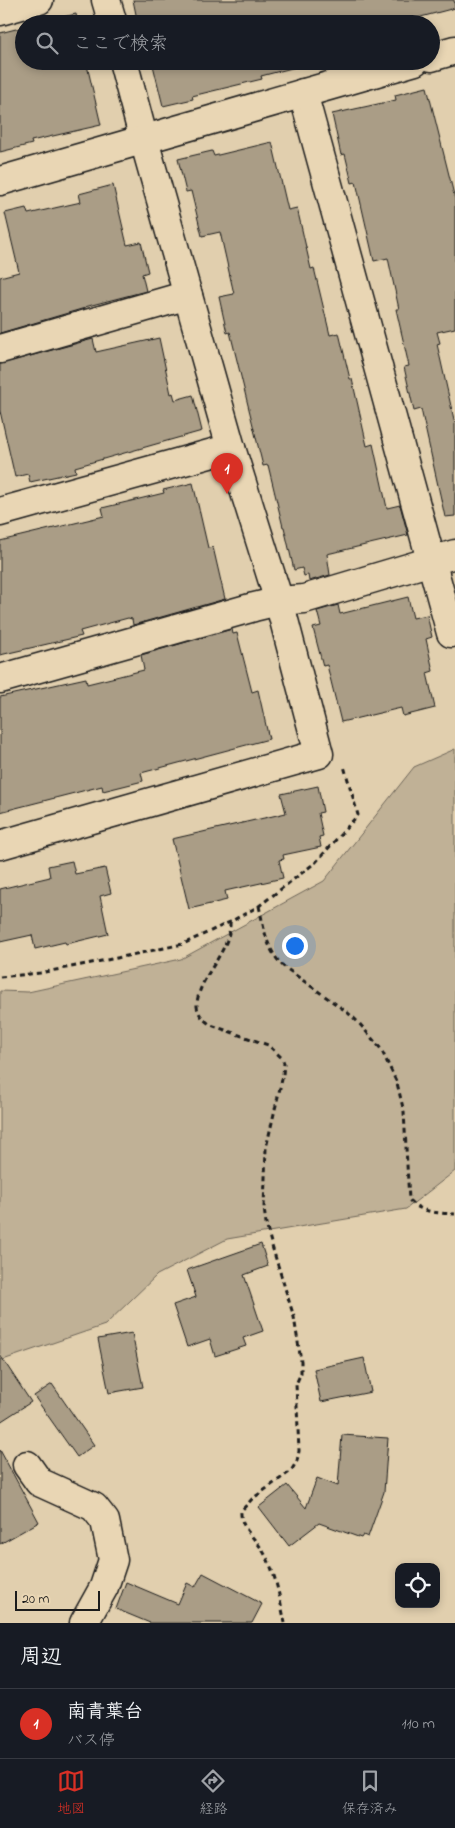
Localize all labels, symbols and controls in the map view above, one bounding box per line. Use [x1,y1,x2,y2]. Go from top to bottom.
search box [15,15,440,70]
icon: search [33,29,61,57]
text: ここで検索 [73,31,168,58]
pin: 1 [211,453,243,494]
your location [282,933,308,959]
map controls [395,1563,440,1608]
button: locate [395,1563,440,1608]
scale bar [15,1588,100,1611]
text: 20 m [22,1589,49,1610]
text: 周辺 [20,1643,62,1673]
text: 南青葉台 [67,1699,143,1726]
text: 1 [33,1712,39,1736]
text: 110 m [401,1712,435,1736]
text: バス停 [67,1729,115,1753]
tab: 地図 [57,1767,85,1820]
tab: 経路 [199,1767,227,1820]
tab: 保存済み [342,1767,398,1820]

